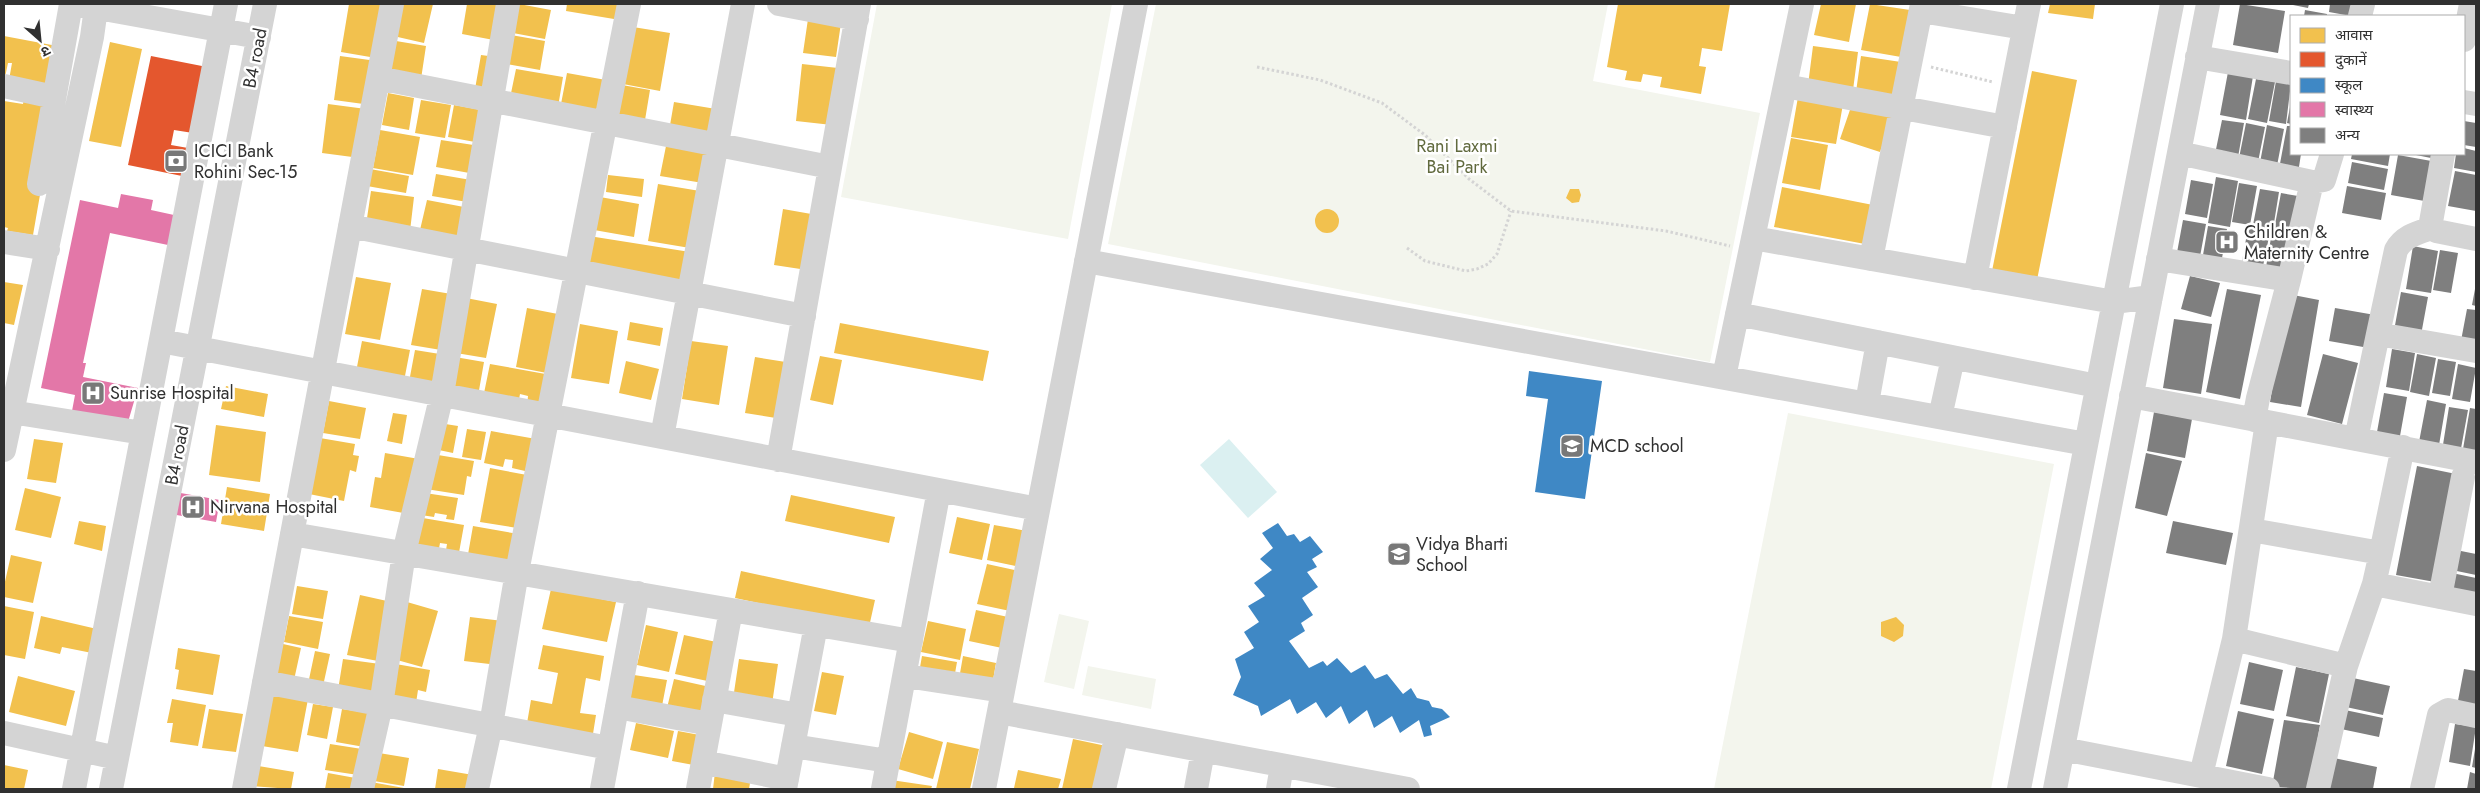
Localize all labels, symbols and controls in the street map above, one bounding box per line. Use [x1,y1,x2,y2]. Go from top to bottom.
north arrow [15,15,65,65]
legend [2290,15,2465,155]
text: आवास [2335,24,2374,46]
street label: B4 road [236,26,274,90]
text: उ [37,41,54,63]
text: दुकानें [2335,49,2367,71]
text: स्कूल [2335,74,2363,96]
text: स्वास्थ्य [2335,99,2373,121]
text: अन्य [2335,124,2360,146]
park label: Rani Laxmi Bai Park [1416,133,1498,180]
place label: ICICI Bank Rohini Sec-15 [194,138,297,185]
bank icon: ICICI Bank Rohini Sec-15 [163,148,189,174]
place label: Children & Maternity Centre [2244,219,2369,266]
hospital icon: Children & Maternity Centre [2214,229,2240,255]
hospital icon: Sunrise Hospital [80,380,106,406]
place label: Sunrise Hospital [110,380,234,406]
street label: B4 road [158,423,196,487]
school or university icon: MCD school [1559,433,1585,459]
place label: MCD school [1590,433,1684,459]
hospital icon: Nirvana Hospital [180,494,206,520]
place label: Nirvana Hospital [210,494,337,520]
place label: Vidya Bharti School [1416,531,1508,578]
school or university icon: Vidya Bharti School [1386,541,1412,567]

